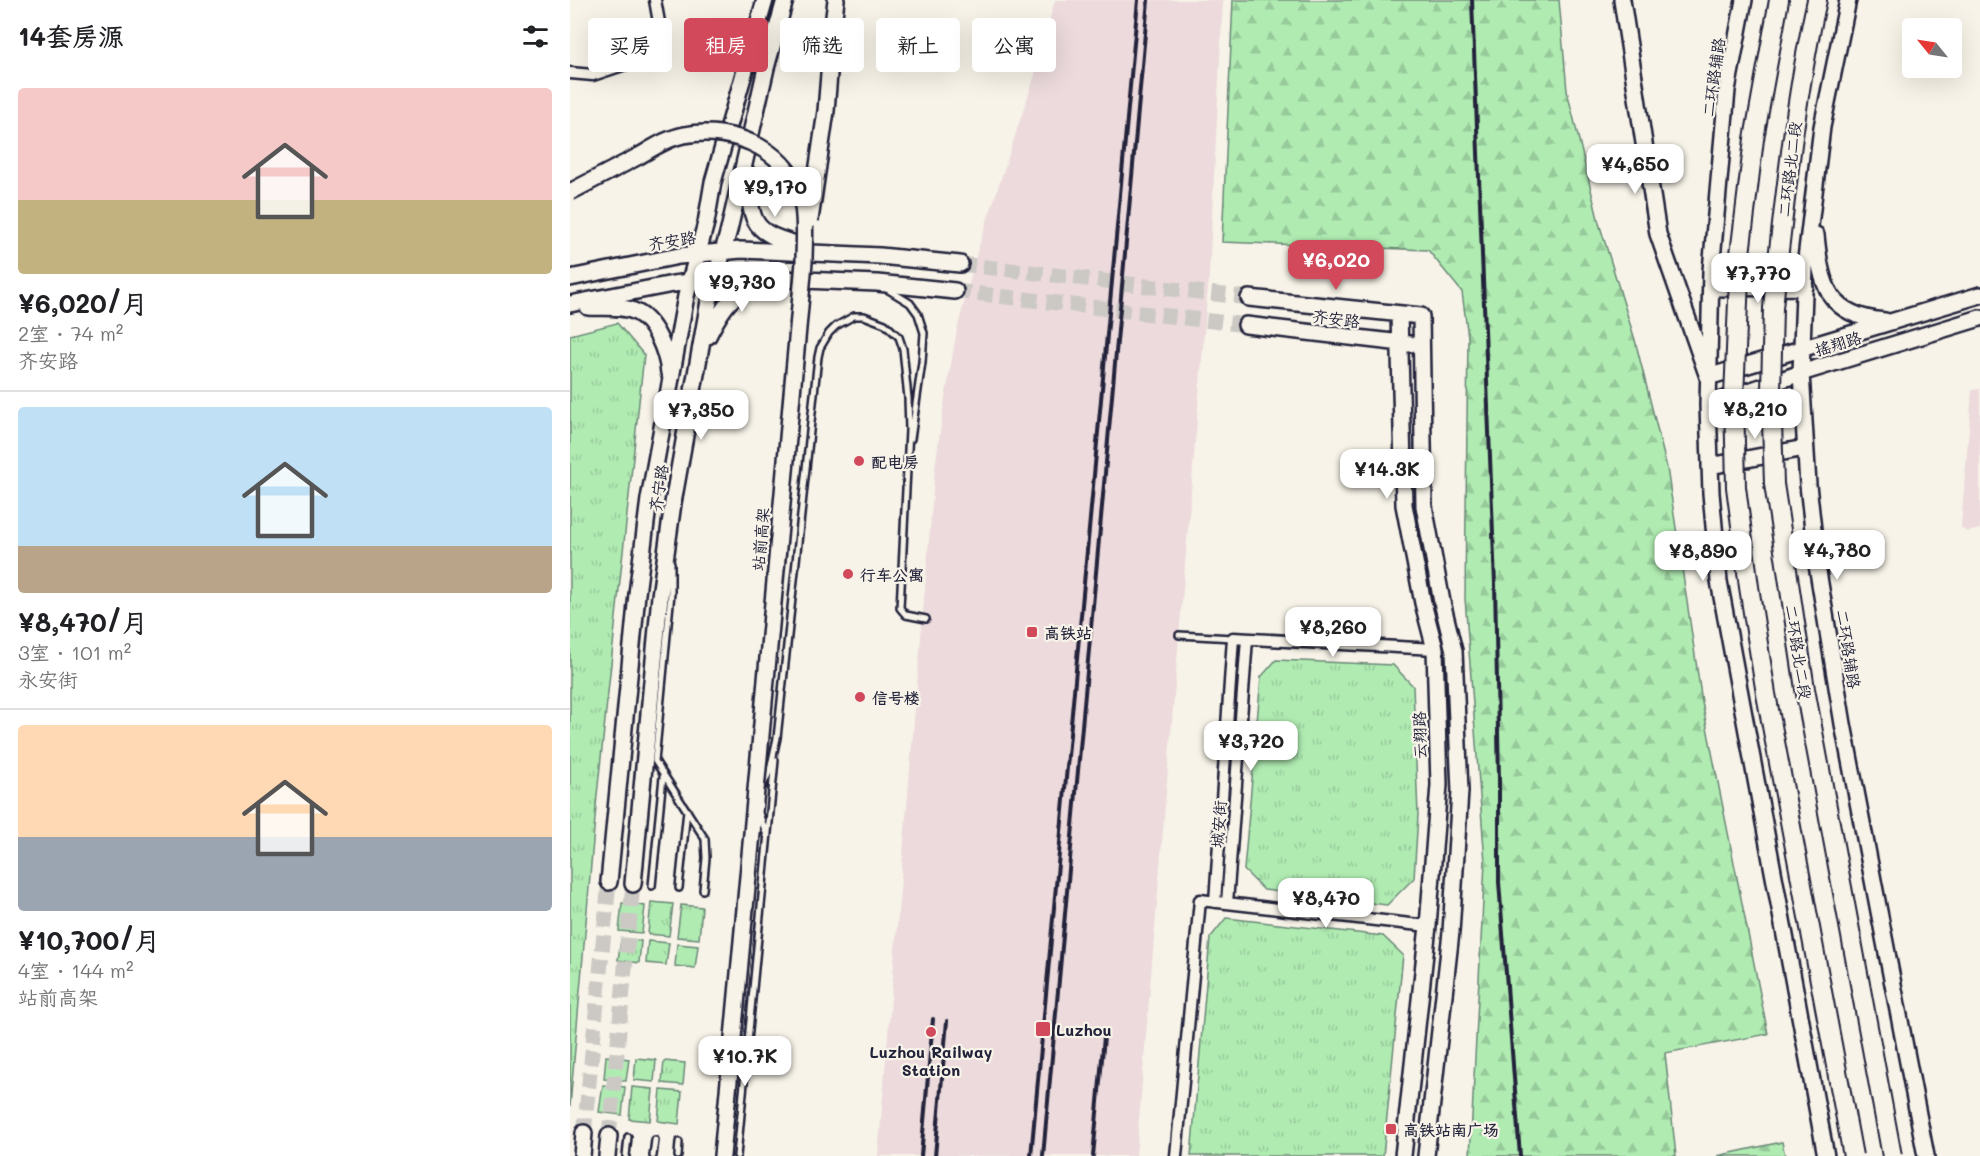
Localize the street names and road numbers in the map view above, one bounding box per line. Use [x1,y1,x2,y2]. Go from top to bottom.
street label: 二环路辅路 [1697,36,1729,118]
street label: 二环路北二段 [1773,120,1805,218]
street label: 齐安路 [647,226,697,254]
street label: 齐安路 [1311,305,1361,331]
street label: 摇翔路 [1812,326,1864,360]
street label: 齐宁路 [644,463,672,513]
street label: 站前高架 [747,506,773,572]
street label: 二环路北二段 [1781,603,1817,701]
street label: 二环路辅路 [1832,608,1866,690]
street label: 云翔路 [1408,711,1430,759]
street label: 城安街 [1206,799,1230,849]

